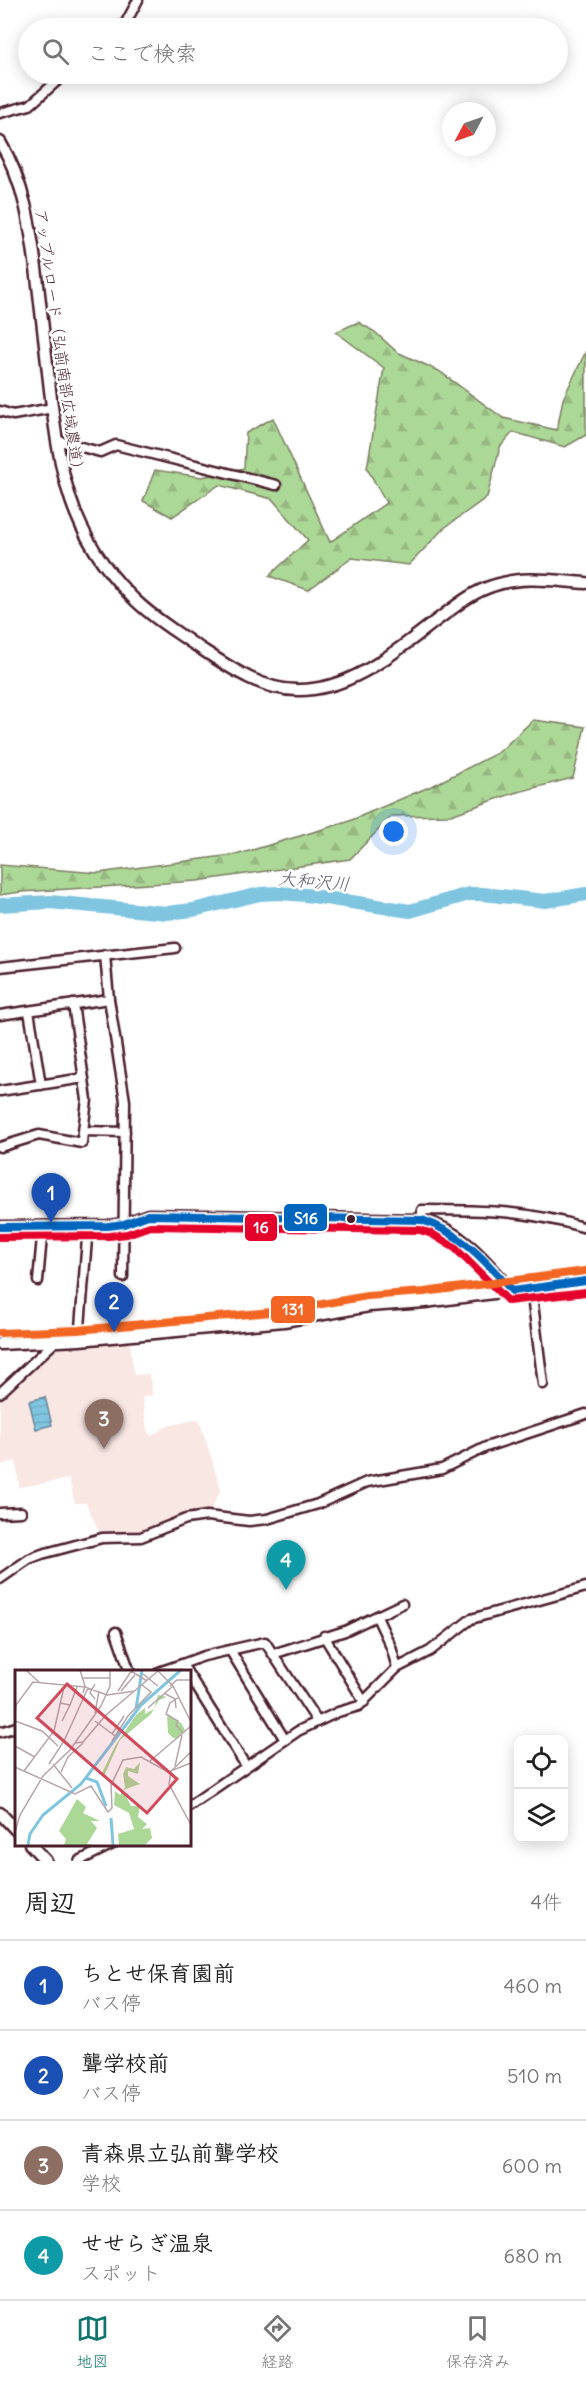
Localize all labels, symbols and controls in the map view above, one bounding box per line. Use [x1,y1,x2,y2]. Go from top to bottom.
search box [18,18,568,84]
icon: search [39,35,72,68]
text: ここで検索 [87,39,197,67]
north arrow [442,102,496,156]
street label: アップルロード（弘前南部広域農道） [31,207,89,479]
your location [379,817,408,846]
water label: 大和沢川 [277,866,351,896]
pin: 1 [32,1174,70,1223]
line badge: S16 [283,1203,328,1232]
text: S16 [294,1208,318,1228]
line badge: 16 [244,1213,278,1242]
unlabelled marker [345,1213,357,1225]
text: 16 [253,1217,269,1237]
pin: 2 [94,1282,134,1332]
line badge: 131 [270,1295,316,1324]
text: 131 [282,1299,304,1319]
pin: 3 [84,1400,124,1449]
pin: 4 [266,1540,306,1590]
inset map [15,1670,190,1846]
map controls [514,1735,568,1843]
button: locate [514,1735,568,1789]
button: layers [514,1789,568,1843]
text: 周辺 [24,1886,76,1919]
text: 4件 [530,1889,562,1914]
text: ちとせ保育園前 [81,1959,235,1987]
text: 1 [40,1973,47,1998]
text: 460 m [503,1973,562,1998]
text: バス停 [81,1990,141,2015]
text: 聾学校前 [81,2049,169,2077]
text: 2 [38,2063,49,2088]
text: 510 m [507,2063,562,2088]
text: バス停 [81,2080,141,2105]
text: 青森県立弘前聾学校 [81,2139,279,2167]
text: 3 [38,2153,49,2178]
text: 600 m [502,2153,562,2178]
text: 学校 [81,2170,121,2195]
text: せせらぎ温泉 [81,2229,213,2257]
text: 4 [38,2243,49,2268]
text: 680 m [503,2243,562,2268]
text: スポット [81,2260,161,2285]
tab: 地図 [76,2312,109,2372]
tab: 経路 [261,2312,294,2372]
tab: 保存済み [446,2312,510,2372]

